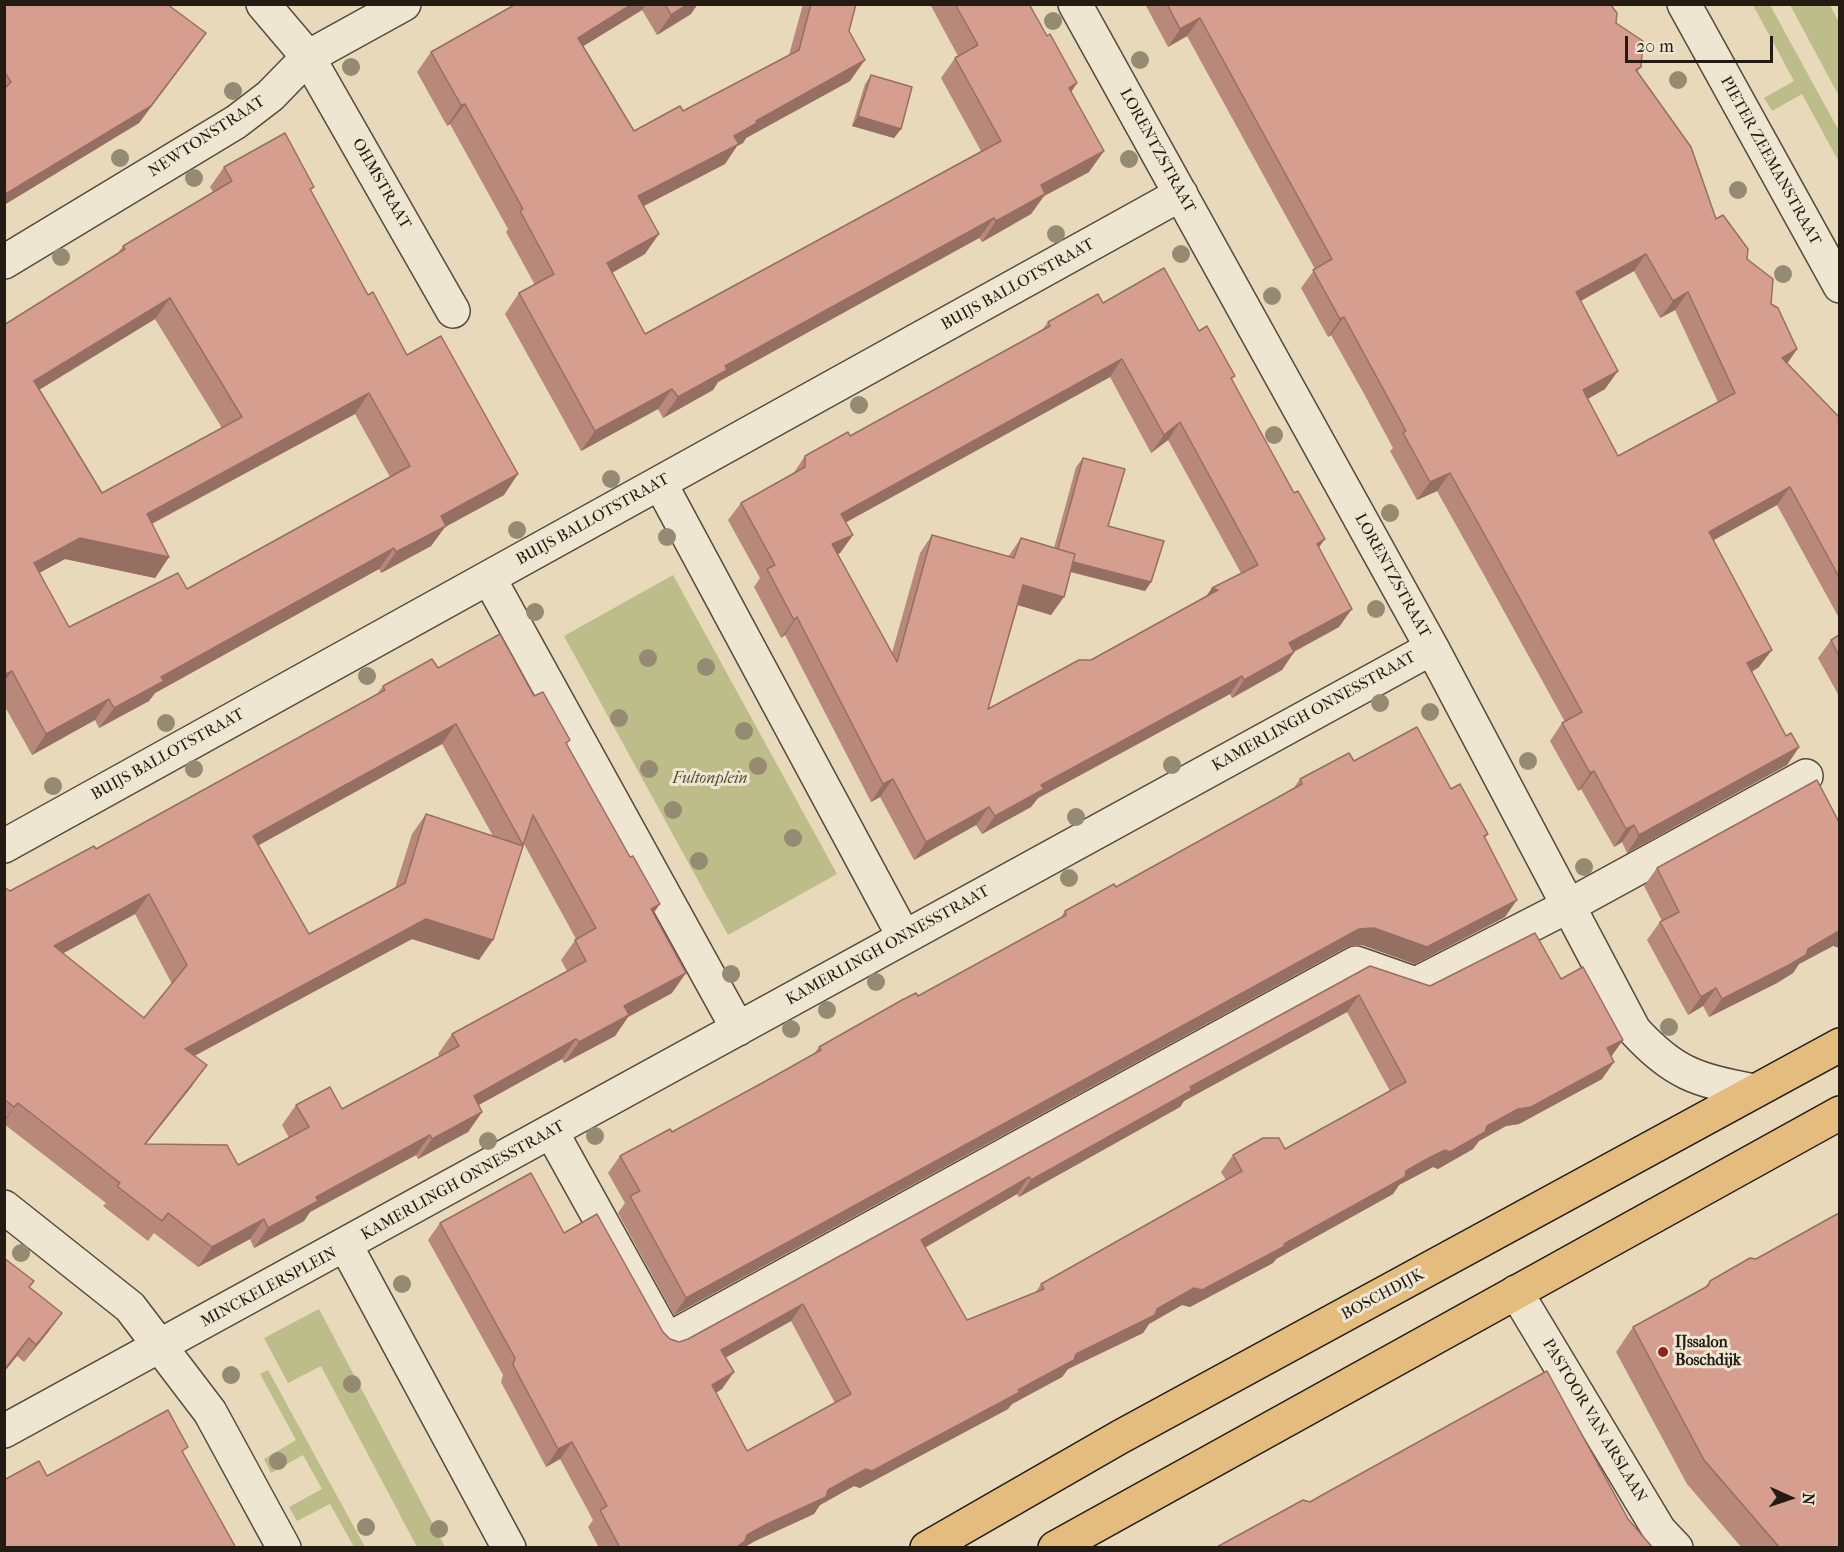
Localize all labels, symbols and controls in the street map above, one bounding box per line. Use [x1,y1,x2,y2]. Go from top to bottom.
scale bar [1628,24,1776,62]
text: 20 m [1636,36,1674,57]
street label: PIETER ZEEMANSTRAAT [1715,73,1825,249]
street label: LORENTZSTRAAT [1115,85,1199,217]
street label: NEWTONSTRAAT [145,92,269,182]
street label: OHMSTRAAT [347,135,415,233]
street label: BUIJS BALLOTSTRAAT [938,235,1098,335]
street label: BUIJS BALLOTSTRAAT [513,470,673,570]
street label: LORENTZSTRAAT [1350,510,1434,642]
street label: KAMERLINGH ONNESSTRAAT [1209,648,1419,776]
street label: BUIJS BALLOTSTRAAT [88,705,248,805]
park label: Fultonplein [672,769,748,789]
street label: KAMERLINGH ONNESSTRAAT [783,882,993,1010]
street label: KAMERLINGH ONNESSTRAAT [358,1117,568,1245]
street label: MINCKELERSPLEIN [198,1244,340,1332]
street label: BOSCHDIJK [1338,1265,1428,1325]
place label: IJssalon Boschdijk [1675,1333,1741,1371]
street label: PASTOOR VAN ARSLAAN [1538,1336,1650,1506]
marker: IJssalon Boschdijk [1656,1345,1670,1359]
north arrow [1760,1468,1820,1528]
text: N [1799,1492,1818,1506]

